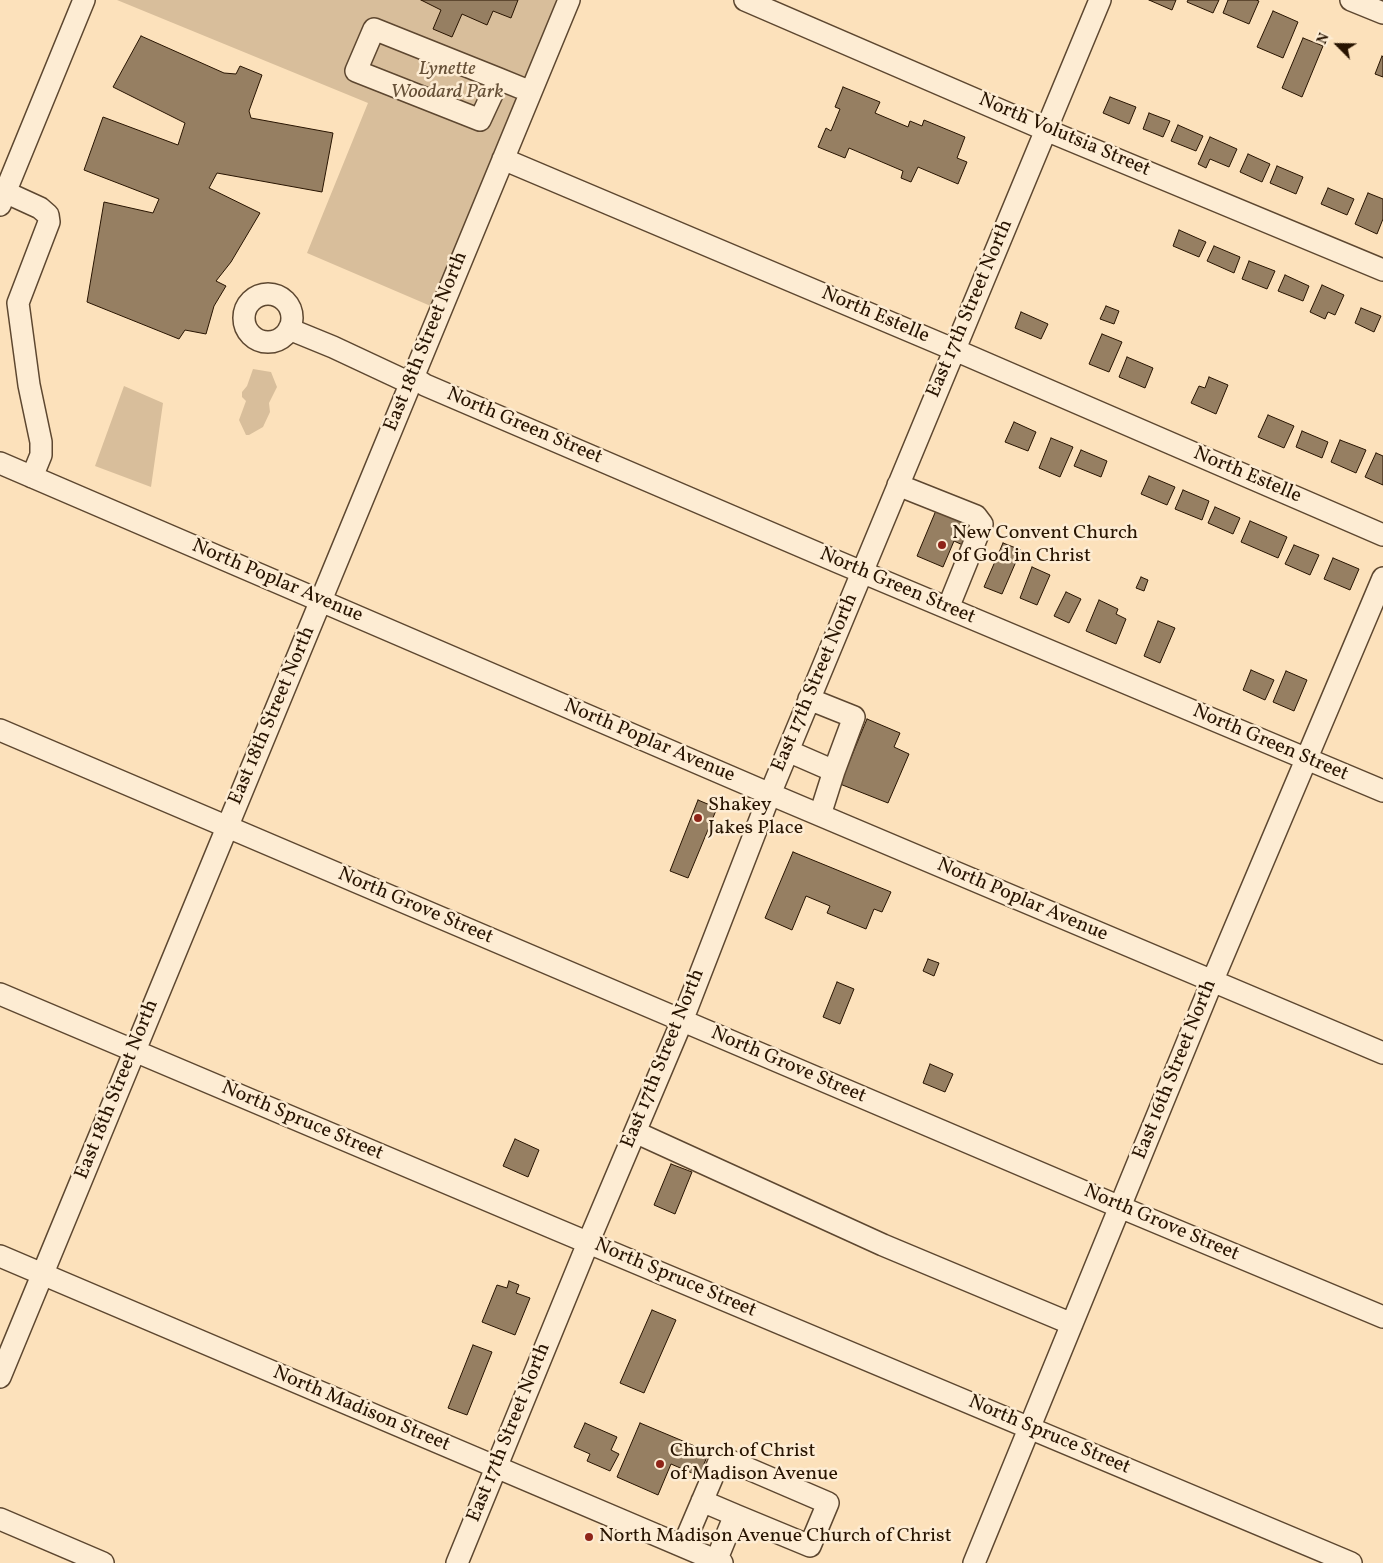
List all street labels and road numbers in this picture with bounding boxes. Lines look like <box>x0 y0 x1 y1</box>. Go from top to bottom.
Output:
street label: North Volutsia Street <box>974 89 1154 183</box>
street label: East 17th Street North <box>923 216 1019 402</box>
street label: East 18th Street North <box>380 249 474 435</box>
street label: North Estelle <box>817 282 933 350</box>
street label: North Green Street <box>442 383 606 471</box>
street label: North Estelle <box>1189 442 1305 510</box>
street label: North Poplar Avenue <box>188 535 366 629</box>
street label: North Green Street <box>815 543 979 631</box>
street label: East 17th Street North <box>768 590 864 776</box>
street label: East 18th Street North <box>225 623 321 809</box>
street label: North Poplar Avenue <box>560 695 738 789</box>
street label: North Green Street <box>1188 700 1352 788</box>
street label: North Poplar Avenue <box>933 854 1111 948</box>
street label: North Grove Street <box>334 863 496 951</box>
street label: East 17th Street North <box>617 966 711 1152</box>
street label: East 16th Street North <box>1129 977 1223 1163</box>
street label: East 18th Street North <box>71 997 165 1183</box>
street label: North Grove Street <box>707 1022 869 1110</box>
street label: North Spruce Street <box>217 1077 387 1167</box>
street label: North Grove Street <box>1080 1180 1242 1268</box>
street label: North Spruce Street <box>590 1234 760 1324</box>
street label: East 17th Street North <box>463 1340 557 1526</box>
street label: North Madison Street <box>269 1362 453 1458</box>
street label: North Spruce Street <box>964 1391 1134 1481</box>

